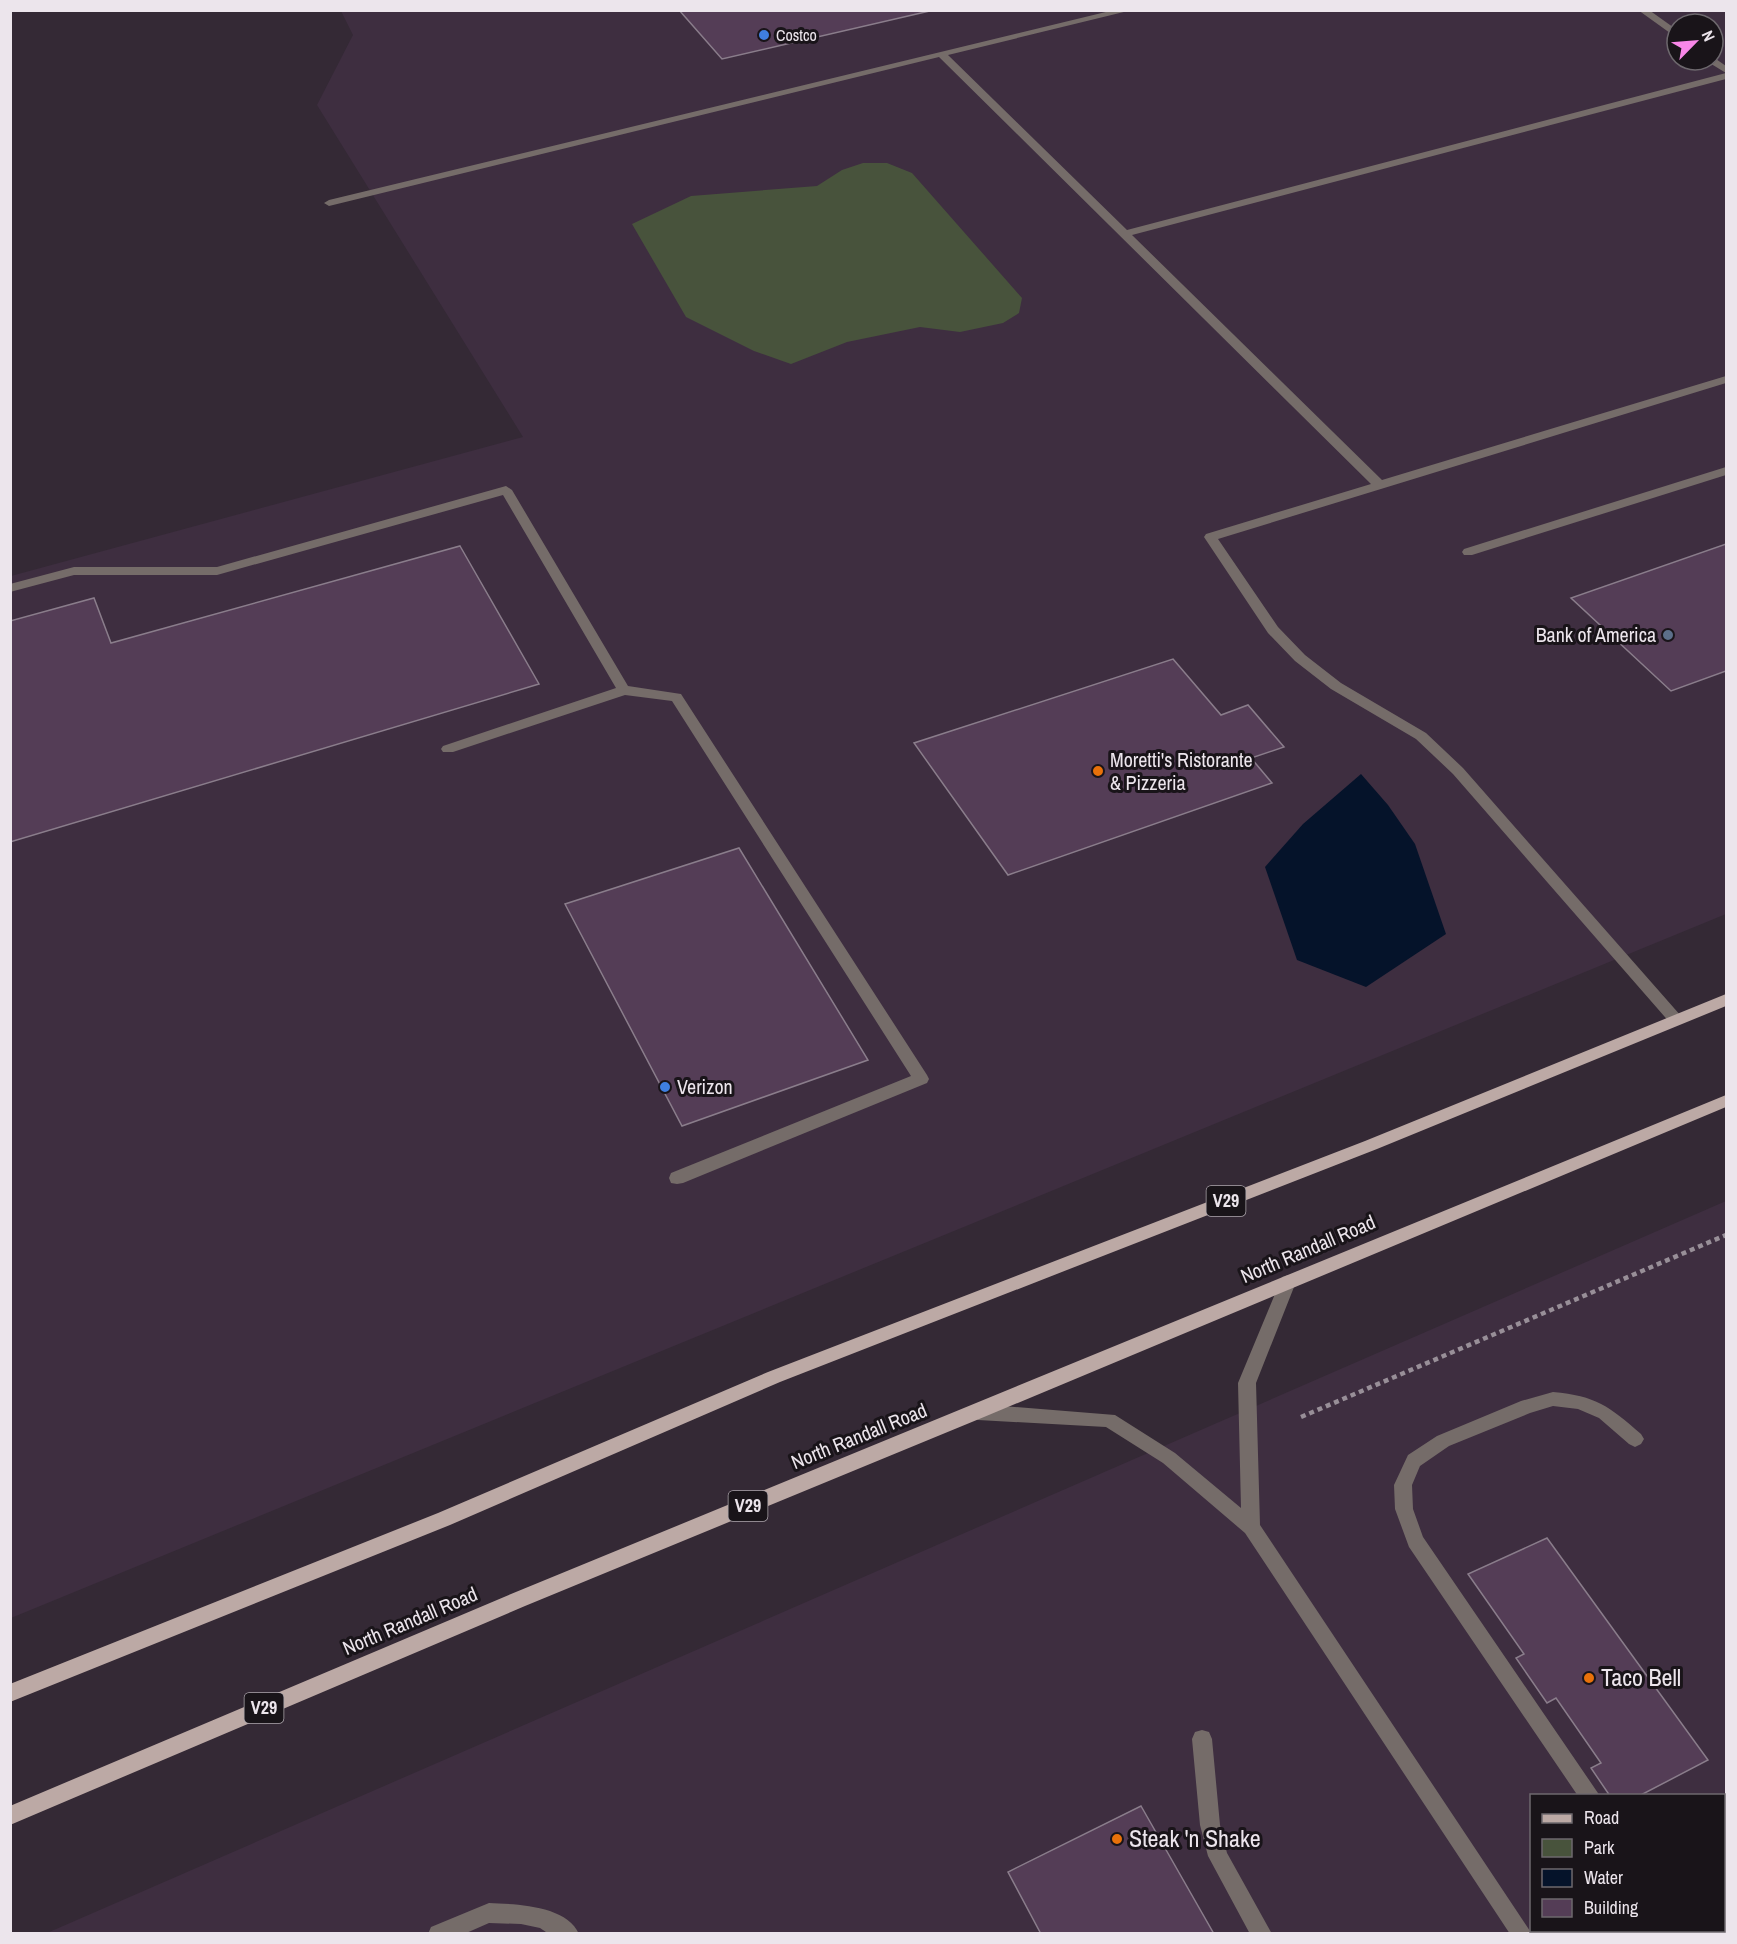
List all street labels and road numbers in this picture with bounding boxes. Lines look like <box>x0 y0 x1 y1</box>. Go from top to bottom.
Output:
road number: V29 <box>1206 1186 1246 1216</box>
street label: North Randall Road <box>1236 1208 1379 1289</box>
street label: North Randall Road <box>787 1396 931 1475</box>
road number: V29 <box>728 1491 768 1521</box>
street label: North Randall Road <box>338 1580 481 1661</box>
road number: V29 <box>244 1693 284 1723</box>

